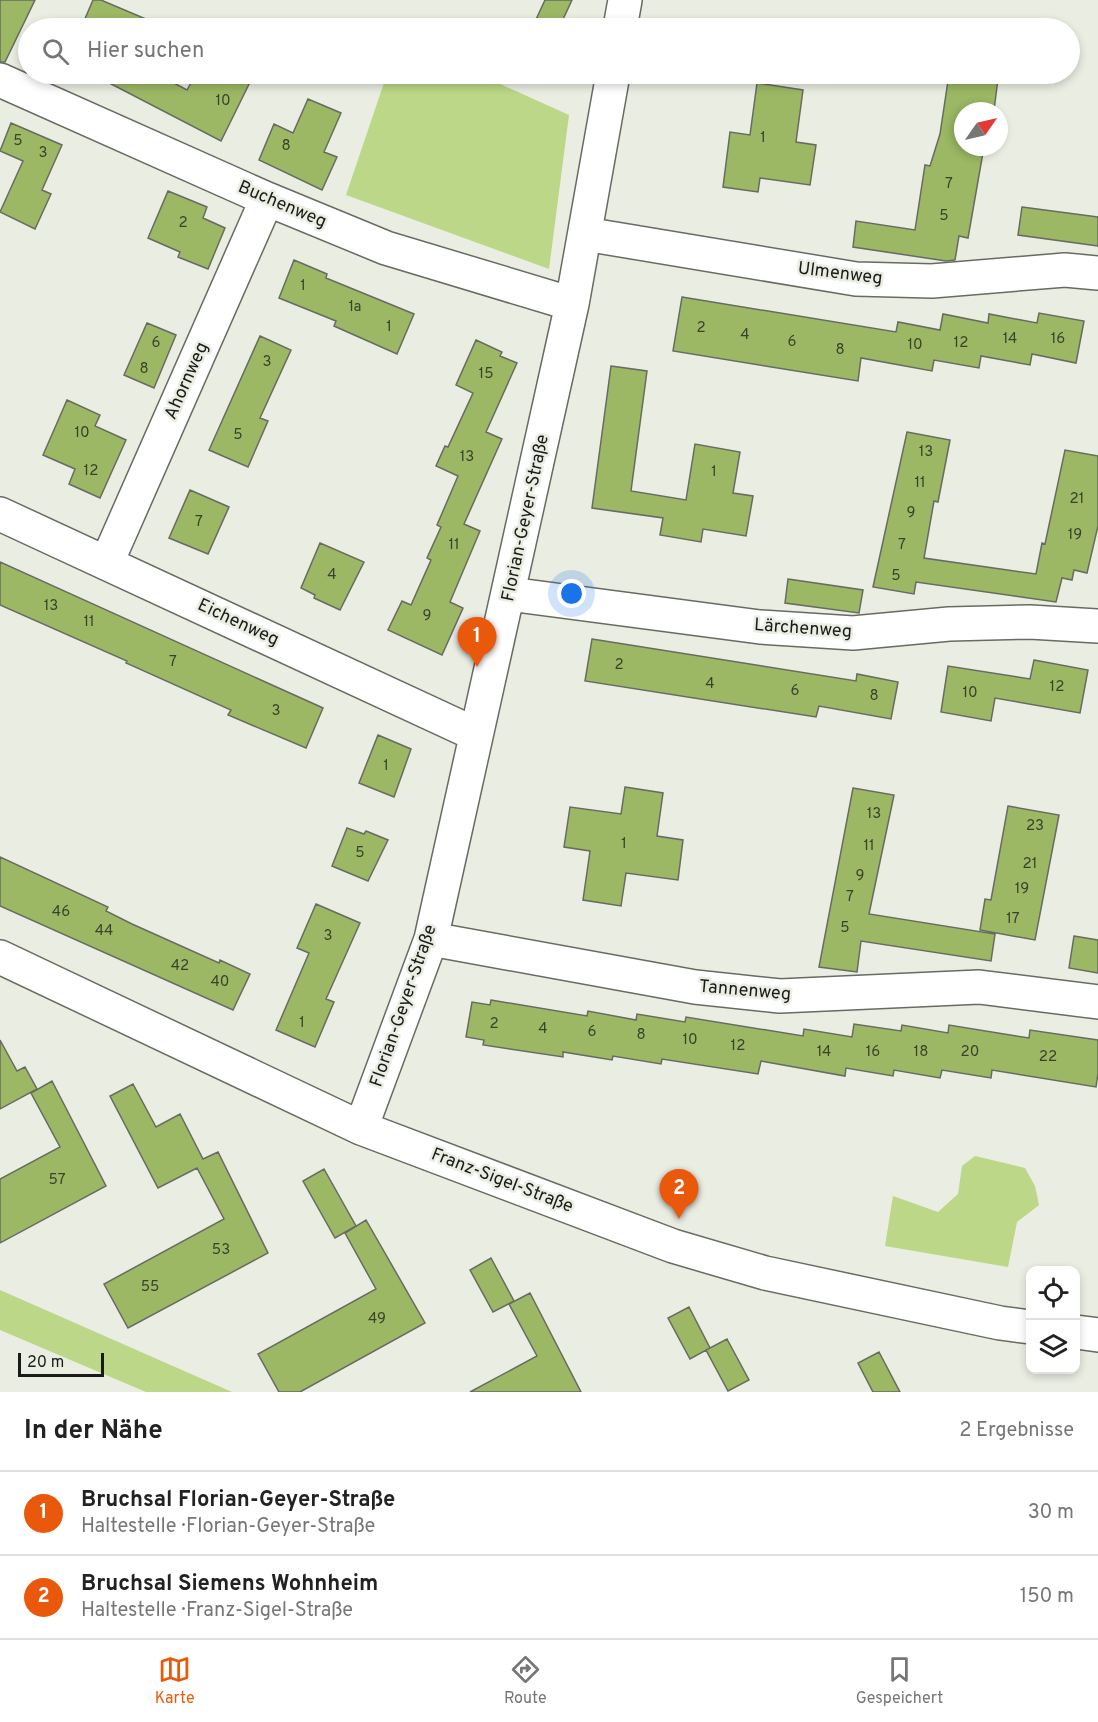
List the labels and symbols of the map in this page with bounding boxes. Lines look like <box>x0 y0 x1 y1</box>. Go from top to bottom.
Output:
house number: 10 <box>215 92 231 111</box>
north arrow <box>954 102 1008 156</box>
house number: 1 <box>760 129 766 148</box>
house number: 5 <box>13 132 23 151</box>
house number: 8 <box>281 137 291 156</box>
house number: 3 <box>38 144 48 163</box>
house number: 7 <box>945 175 953 194</box>
street label: Buchenweg <box>234 176 330 234</box>
house number: 5 <box>939 207 949 226</box>
house number: 2 <box>178 214 188 233</box>
street label: Ulmenweg <box>796 257 884 291</box>
house number: 1 <box>300 277 306 296</box>
house number: 1a <box>348 298 362 317</box>
house number: 1 <box>386 318 392 337</box>
house number: 2 <box>696 319 706 338</box>
house number: 4 <box>740 326 750 345</box>
house number: 14 <box>1003 330 1017 349</box>
house number: 16 <box>1051 330 1065 349</box>
house number: 6 <box>788 333 797 352</box>
house number: 6 <box>152 334 161 353</box>
house number: 12 <box>954 334 968 353</box>
house number: 10 <box>907 336 923 355</box>
street label: Ahornweg <box>160 339 214 423</box>
house number: 8 <box>835 341 845 360</box>
house number: 3 <box>262 353 272 372</box>
house number: 8 <box>139 360 149 379</box>
house number: 15 <box>479 365 493 384</box>
house number: 10 <box>74 424 90 443</box>
house number: 5 <box>233 426 243 445</box>
street label: Florian-Geyer-Straße <box>497 432 555 604</box>
house number: 13 <box>919 443 933 462</box>
house number: 13 <box>460 448 474 467</box>
house number: 12 <box>84 462 98 481</box>
house number: 1 <box>711 463 717 482</box>
house number: 11 <box>914 474 926 493</box>
house number: 21 <box>1070 490 1084 509</box>
house number: 9 <box>907 504 915 523</box>
house number: 7 <box>195 513 203 532</box>
house number: 19 <box>1068 526 1082 545</box>
house number: 11 <box>448 536 460 555</box>
house number: 7 <box>898 536 906 555</box>
house number: 4 <box>327 566 337 585</box>
house number: 5 <box>891 567 901 586</box>
your location <box>557 579 586 608</box>
street label: Eichenweg <box>194 594 282 652</box>
house number: 13 <box>44 597 58 616</box>
house number: 9 <box>423 607 431 626</box>
house number: 11 <box>83 613 95 632</box>
street label: Lärchenweg <box>753 614 853 644</box>
pin: 1 <box>458 618 496 667</box>
house number: 7 <box>169 653 177 672</box>
house number: 2 <box>614 656 624 675</box>
house number: 4 <box>705 675 715 694</box>
house number: 12 <box>1050 678 1064 697</box>
house number: 6 <box>791 682 800 701</box>
house number: 10 <box>962 684 978 703</box>
house number: 8 <box>869 687 879 706</box>
house number: 3 <box>271 702 281 721</box>
house number: 1 <box>383 757 389 776</box>
house number: 13 <box>867 805 881 824</box>
house number: 23 <box>1026 817 1044 836</box>
house number: 1 <box>621 835 627 854</box>
house number: 11 <box>863 837 875 856</box>
house number: 5 <box>355 844 365 863</box>
house number: 21 <box>1023 855 1037 874</box>
house number: 9 <box>856 867 864 886</box>
house number: 19 <box>1015 880 1029 899</box>
house number: 7 <box>846 888 854 907</box>
house number: 46 <box>52 903 70 922</box>
house number: 17 <box>1006 910 1020 929</box>
house number: 5 <box>840 919 850 938</box>
house number: 44 <box>95 922 113 941</box>
street label: Florian-Geyer-Straße <box>365 922 443 1090</box>
house number: 3 <box>323 927 333 946</box>
house number: 42 <box>171 957 189 976</box>
house number: 40 <box>211 973 229 992</box>
street label: Tannenweg <box>698 976 792 1006</box>
house number: 1 <box>299 1014 305 1033</box>
house number: 2 <box>489 1015 499 1034</box>
house number: 4 <box>538 1020 548 1039</box>
house number: 6 <box>588 1023 597 1042</box>
house number: 8 <box>636 1026 646 1045</box>
house number: 10 <box>682 1031 698 1050</box>
house number: 12 <box>731 1037 745 1056</box>
house number: 14 <box>817 1043 831 1062</box>
house number: 16 <box>866 1043 880 1062</box>
house number: 18 <box>914 1043 928 1062</box>
house number: 20 <box>961 1043 979 1062</box>
house number: 22 <box>1039 1048 1057 1067</box>
street label: Franz-Sigel-Straße <box>428 1143 576 1219</box>
pin: 2 <box>660 1170 698 1219</box>
house number: 57 <box>49 1171 66 1190</box>
house number: 53 <box>212 1241 230 1260</box>
house number: 55 <box>141 1278 159 1297</box>
house number: 49 <box>368 1310 386 1329</box>
scale bar <box>18 1350 104 1378</box>

